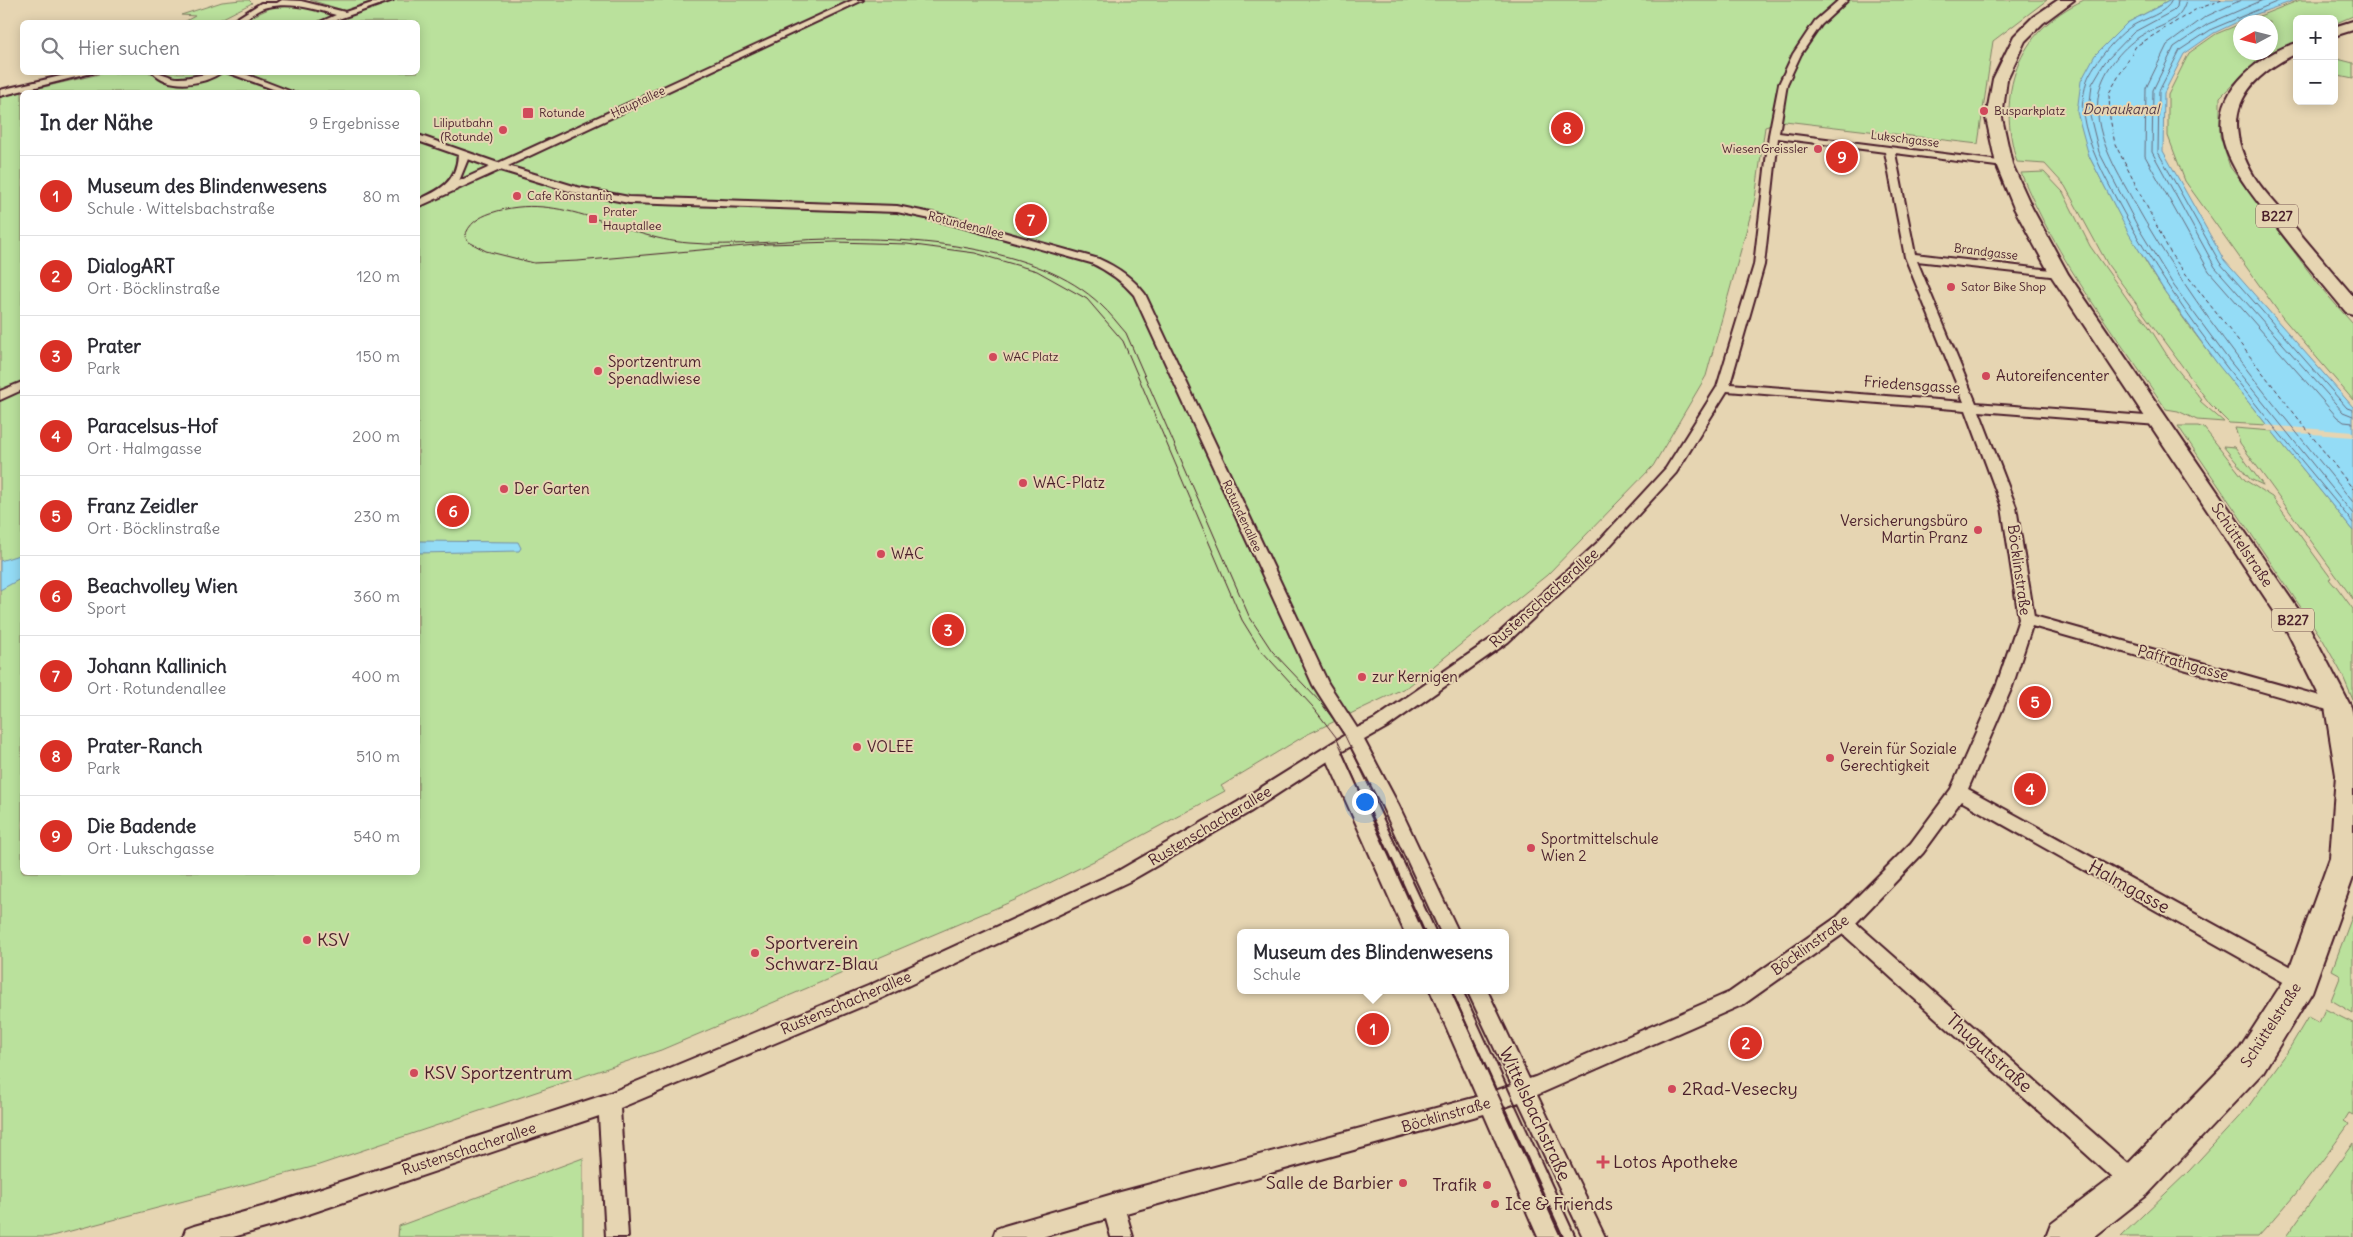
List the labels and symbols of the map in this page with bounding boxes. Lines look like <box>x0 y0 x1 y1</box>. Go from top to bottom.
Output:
north arrow <box>2233 15 2278 60</box>
street label: Hauptallee <box>608 82 667 121</box>
water label: Donaukanal <box>2083 100 2161 118</box>
place label: Busparkplatz <box>1994 103 2065 118</box>
place label: Rotunde <box>539 105 585 120</box>
marker: Busparkplatz <box>1978 105 1990 117</box>
marker: Rotunde <box>521 106 535 120</box>
pin: 8 <box>1551 109 1583 147</box>
place label: Liliputbahn (Rotunde) <box>433 115 493 144</box>
marker: Liliputbahn (Rotunde) <box>497 124 509 136</box>
street label: Lukschgasse <box>1870 127 1940 150</box>
pin: 9 <box>1826 138 1858 176</box>
place label: WiesenGreissler <box>1722 141 1808 156</box>
marker: WiesenGreissler <box>1812 143 1824 155</box>
place label: Cafe Konstantin <box>527 188 613 203</box>
marker: Cafe Konstantin <box>511 190 523 202</box>
pin: 7 <box>1015 201 1047 239</box>
place label: Prater Hauptallee <box>603 204 661 233</box>
road number: B227 <box>2256 205 2298 228</box>
street label: Rotundenallee <box>927 208 1006 241</box>
marker: Prater Hauptallee <box>587 213 599 225</box>
street label: Brandgasse <box>1953 240 2019 263</box>
place label: Sator Bike Shop <box>1961 279 2046 294</box>
marker: Sator Bike Shop <box>1945 281 1957 293</box>
place label: WAC Platz <box>1003 349 1059 364</box>
marker: WAC Platz <box>987 351 999 363</box>
place label: Sportzentrum Spenadlwiese <box>608 352 701 388</box>
marker: Sportzentrum Spenadlwiese <box>592 365 604 377</box>
place label: Autoreifencenter <box>1996 366 2109 385</box>
marker: Autoreifencenter <box>1980 370 1992 382</box>
street label: Friedensgasse <box>1863 372 1961 397</box>
place label: WAC-Platz <box>1033 473 1105 492</box>
marker: WAC-Platz <box>1017 477 1029 489</box>
street label: Rotundenallee <box>1219 477 1266 554</box>
place label: Der Garten <box>514 479 590 498</box>
marker: Der Garten <box>498 483 510 495</box>
pin: 6 <box>437 492 469 530</box>
street label: Schüttelstraße <box>2207 499 2278 590</box>
place label: Versicherungsbüro Martin Pranz <box>1840 511 1968 547</box>
street label: Böcklinstraße <box>2004 523 2035 617</box>
marker: Versicherungsbüro Martin Pranz <box>1972 524 1984 536</box>
place label: WAC <box>891 544 924 563</box>
street label: Rustenschacherallee <box>1485 544 1602 652</box>
marker: WAC <box>875 548 887 560</box>
road number: B227 <box>2272 608 2314 632</box>
pin: 3 <box>932 611 964 649</box>
street label: Paffrathgasse <box>2135 640 2231 685</box>
place label: zur Kernigen <box>1372 667 1458 686</box>
marker: zur Kernigen <box>1356 671 1368 683</box>
pin: 5 <box>2019 683 2051 721</box>
place label: VOLEE <box>867 737 914 756</box>
place label: Verein für Soziale Gerechtigkeit <box>1840 739 1957 775</box>
marker: VOLEE <box>851 741 863 753</box>
marker: Verein für Soziale Gerechtigkeit <box>1824 752 1836 764</box>
pin: 4 <box>2014 770 2046 808</box>
street label: Rustenschacherallee <box>1145 781 1275 870</box>
your location <box>1352 789 1378 815</box>
place label: Sportmittelschule Wien 2 <box>1541 829 1659 865</box>
marker: Sportmittelschule Wien 2 <box>1525 842 1537 854</box>
street label: Halmgasse <box>2085 855 2174 918</box>
street label: Böcklinstraße <box>1767 910 1852 979</box>
place label: KSV <box>317 928 349 951</box>
place label: Sportverein Schwarz-Blau <box>765 931 878 975</box>
marker: KSV <box>301 934 313 946</box>
marker: Sportverein Schwarz-Blau <box>749 947 761 959</box>
street label: Rustenschacherallee <box>778 966 914 1039</box>
street label: Schüttelstraße <box>2236 979 2305 1071</box>
street label: Thugutstraße <box>1942 1008 2037 1097</box>
pin: 1 <box>1357 1010 1389 1048</box>
pin: 2 <box>1730 1024 1762 1062</box>
street label: Wittelsbachstraße <box>1494 1043 1577 1184</box>
place label: KSV Sportzentrum <box>424 1061 573 1084</box>
marker: KSV Sportzentrum <box>408 1067 420 1079</box>
place label: 2Rad-Vesecky <box>1682 1077 1798 1100</box>
marker: 2Rad-Vesecky <box>1666 1083 1678 1095</box>
street label: Böcklinstraße <box>1399 1093 1493 1136</box>
street label: Rustenschacherallee <box>399 1118 538 1179</box>
place label: Lotos Apotheke <box>1613 1150 1738 1173</box>
marker: Lotos Apotheke <box>1597 1156 1609 1168</box>
place label: Salle de Barbier <box>1266 1171 1394 1194</box>
place label: Trafik <box>1432 1173 1477 1196</box>
marker: Salle de Barbier <box>1397 1177 1409 1189</box>
marker: Trafik <box>1481 1179 1493 1191</box>
place label: Ice & Friends <box>1505 1192 1613 1215</box>
marker: Ice & Friends <box>1489 1198 1501 1210</box>

